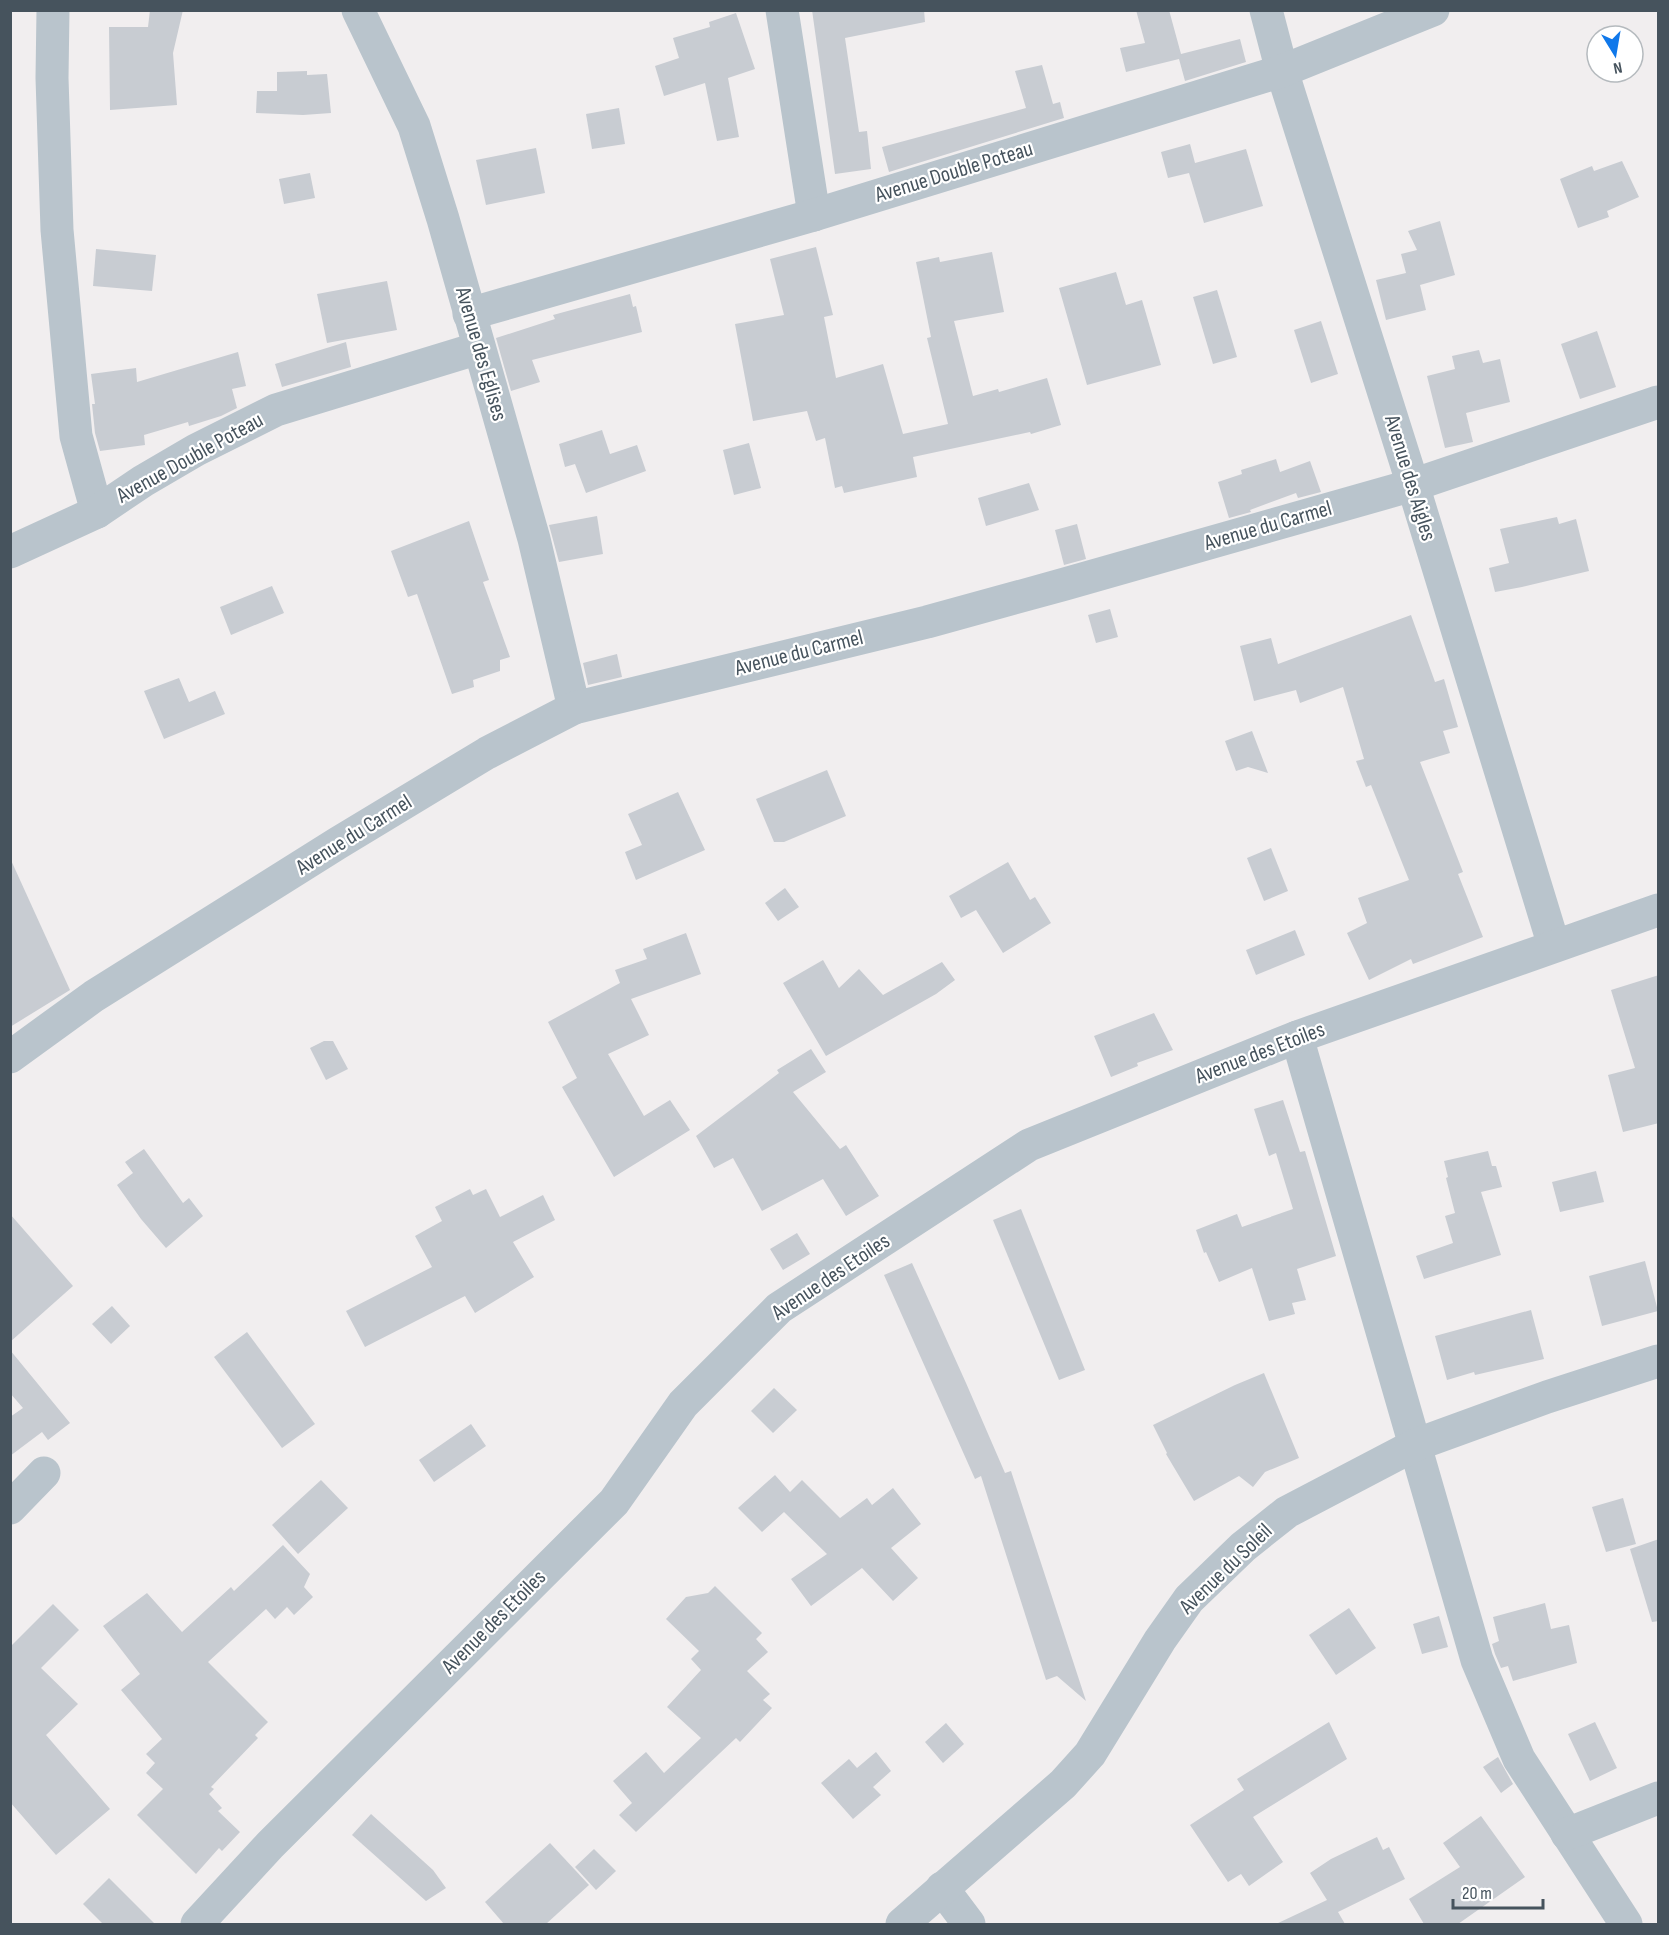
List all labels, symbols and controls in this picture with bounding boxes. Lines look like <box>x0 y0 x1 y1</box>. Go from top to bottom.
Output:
north arrow <box>1585 24 1645 84</box>
text: N <box>1612 57 1624 77</box>
street label: Avenue Double Poteau <box>871 135 1036 209</box>
street label: Avenue des Eglises <box>449 283 513 424</box>
street label: Avenue Double Poteau <box>111 407 268 510</box>
street label: Avenue des Aigles <box>1378 411 1442 544</box>
street label: Avenue du Carmel <box>1200 495 1335 557</box>
street label: Avenue du Carmel <box>731 624 866 682</box>
street label: Avenue du Carmel <box>290 789 417 882</box>
street label: Avenue des Etoiles <box>1191 1016 1329 1090</box>
street label: Avenue des Etoiles <box>766 1228 895 1327</box>
street label: Avenue du Soleil <box>1173 1518 1278 1621</box>
street label: Avenue des Etoiles <box>436 1564 552 1680</box>
scale bar <box>1453 1872 1543 1910</box>
text: 20 m <box>1462 1883 1492 1904</box>

